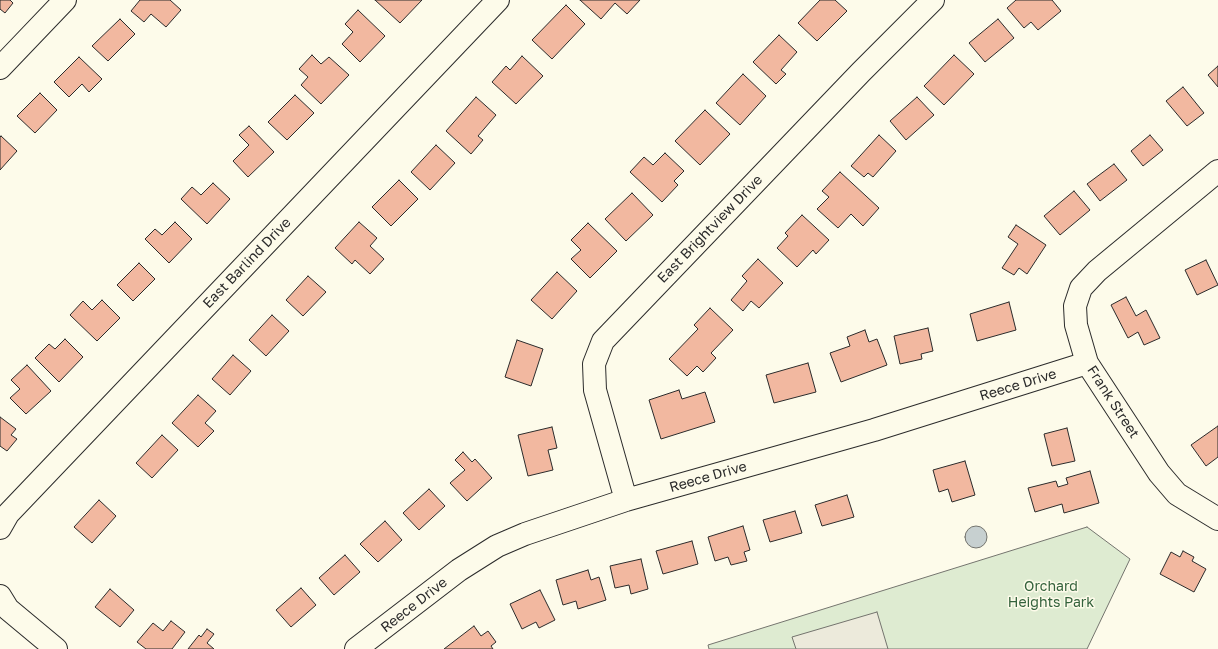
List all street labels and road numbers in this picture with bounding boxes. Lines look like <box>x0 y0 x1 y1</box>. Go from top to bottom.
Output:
street label: East Brightview Drive <box>654 172 766 286</box>
street label: East Barlind Drive <box>200 214 294 312</box>
street label: Frank Street <box>1083 363 1143 441</box>
street label: Reece Drive <box>978 365 1058 405</box>
street label: Reece Drive <box>667 458 749 496</box>
street label: Reece Drive <box>377 574 451 636</box>

